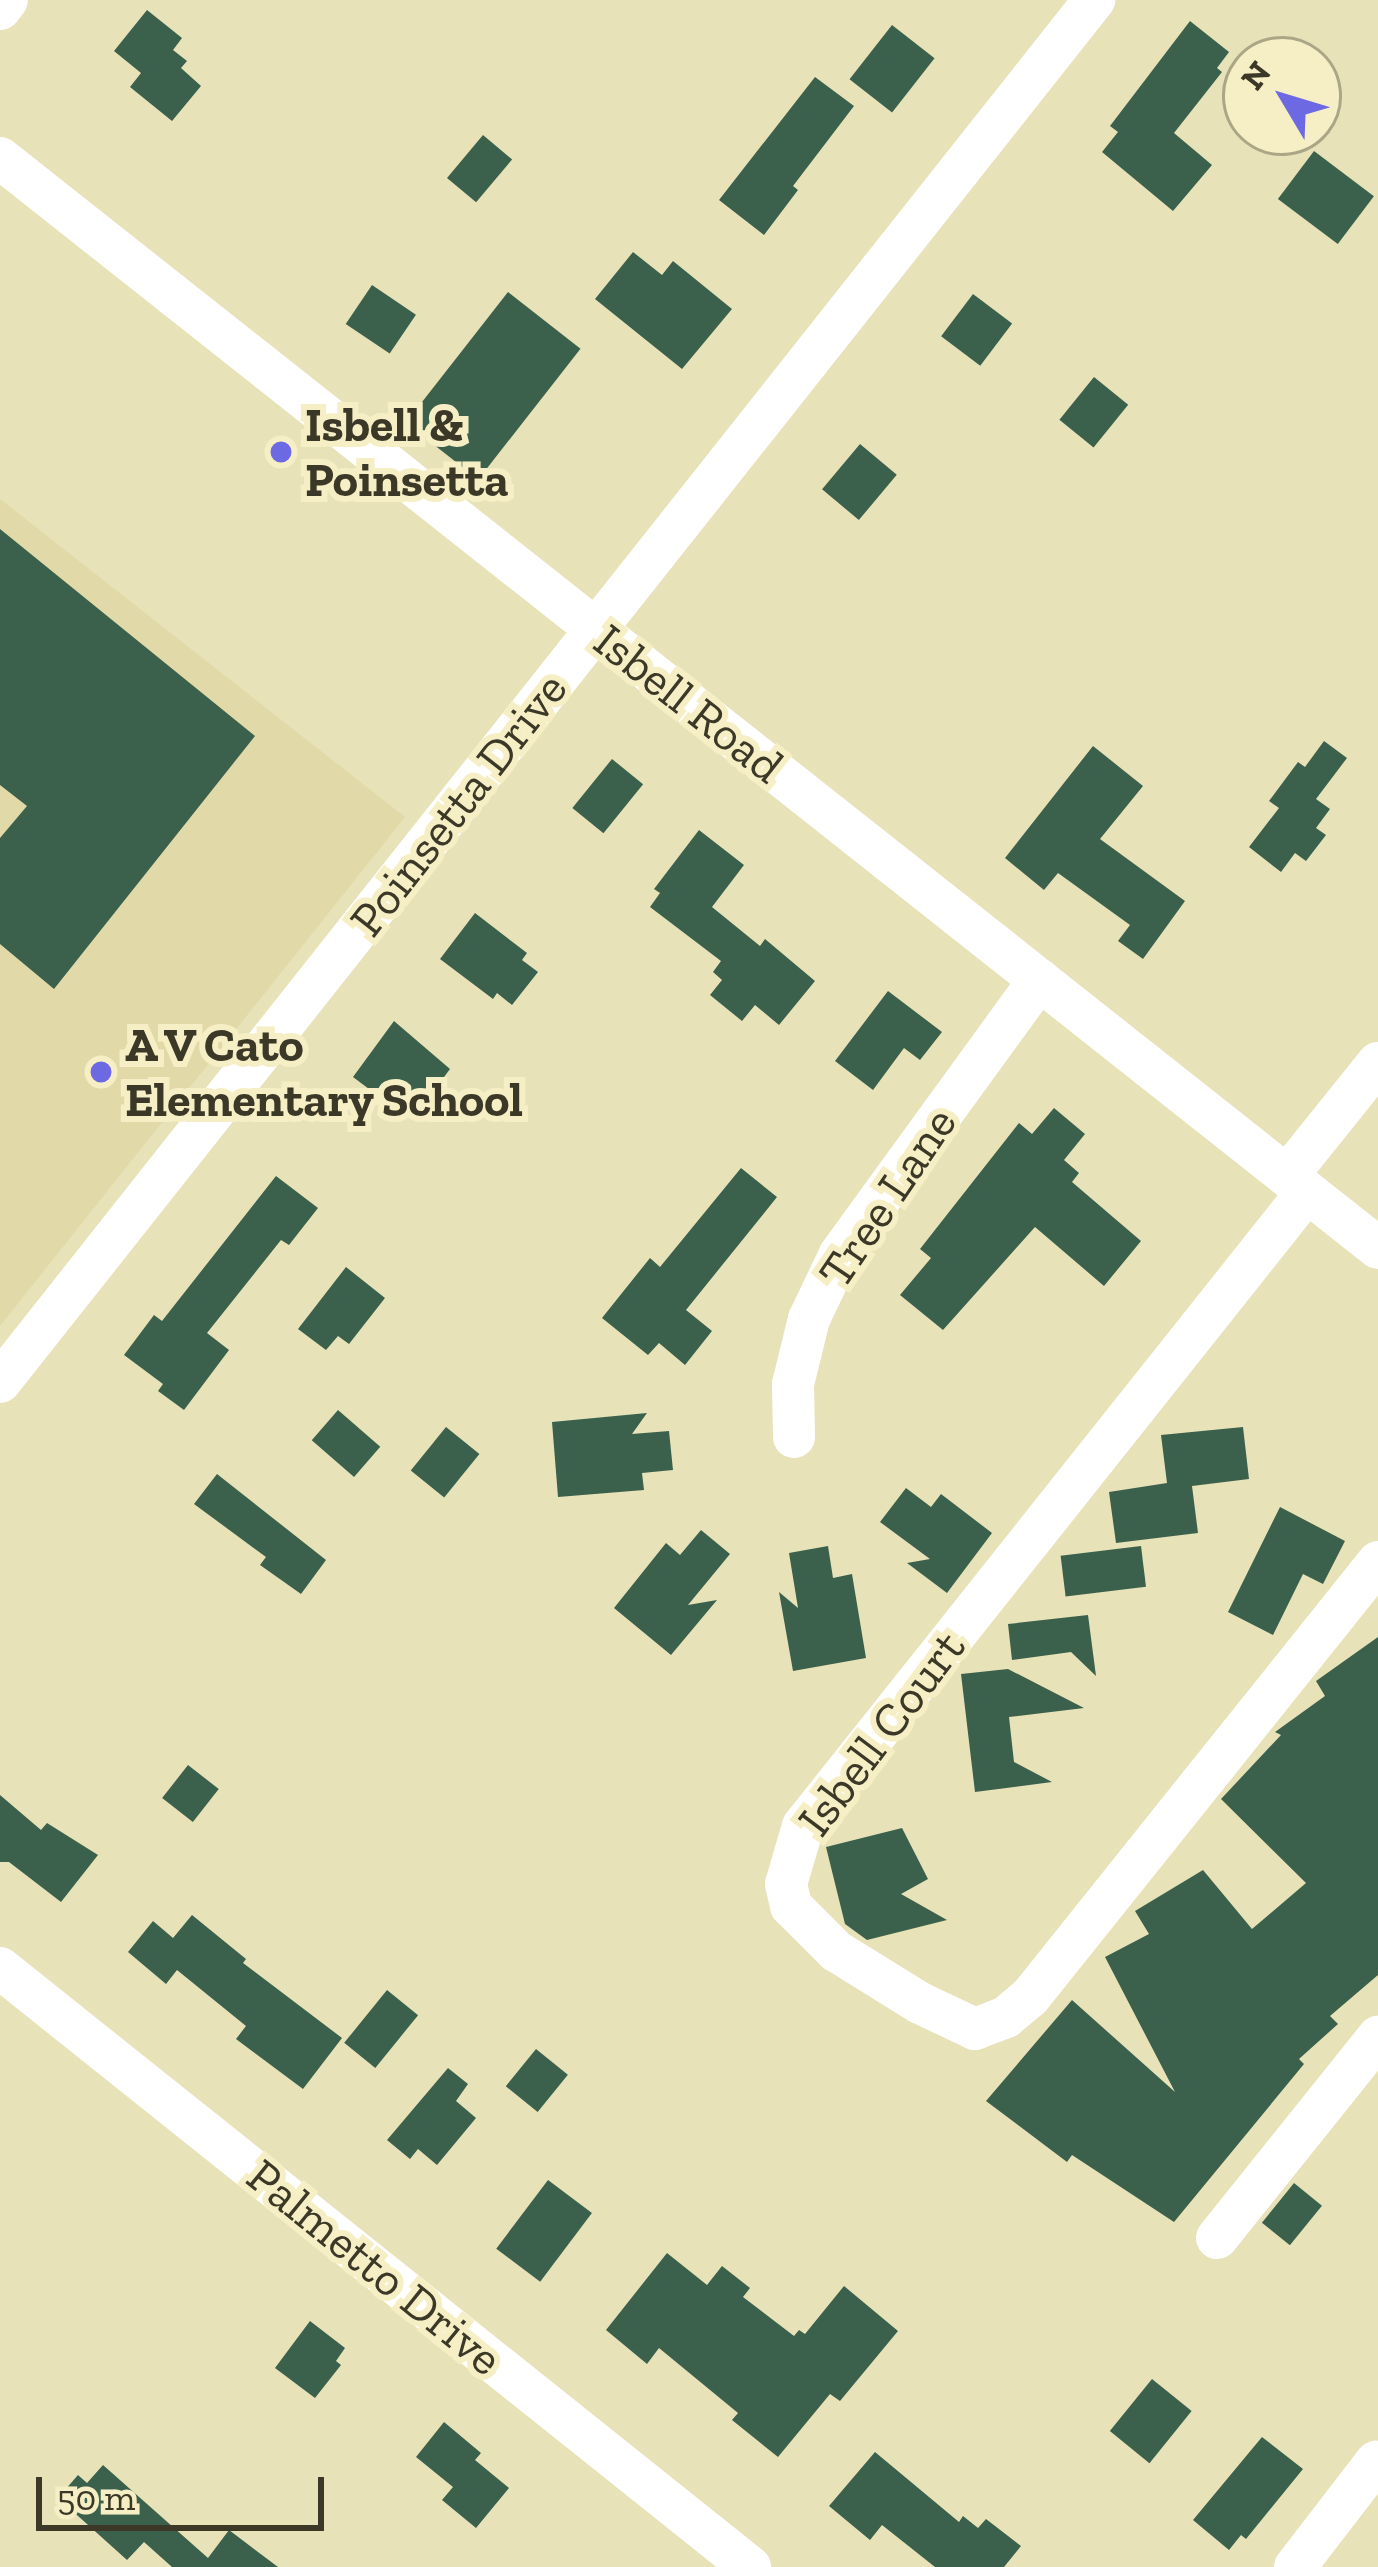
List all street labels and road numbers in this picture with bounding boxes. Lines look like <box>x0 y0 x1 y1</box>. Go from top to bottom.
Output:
street label: Isbell Road <box>583 611 795 795</box>
street label: Poinsetta Drive <box>337 661 579 947</box>
street label: Tree Lane <box>806 1096 968 1298</box>
street label: Isbell Court <box>785 1619 977 1847</box>
street label: Palmetto Drive <box>236 2147 514 2387</box>

